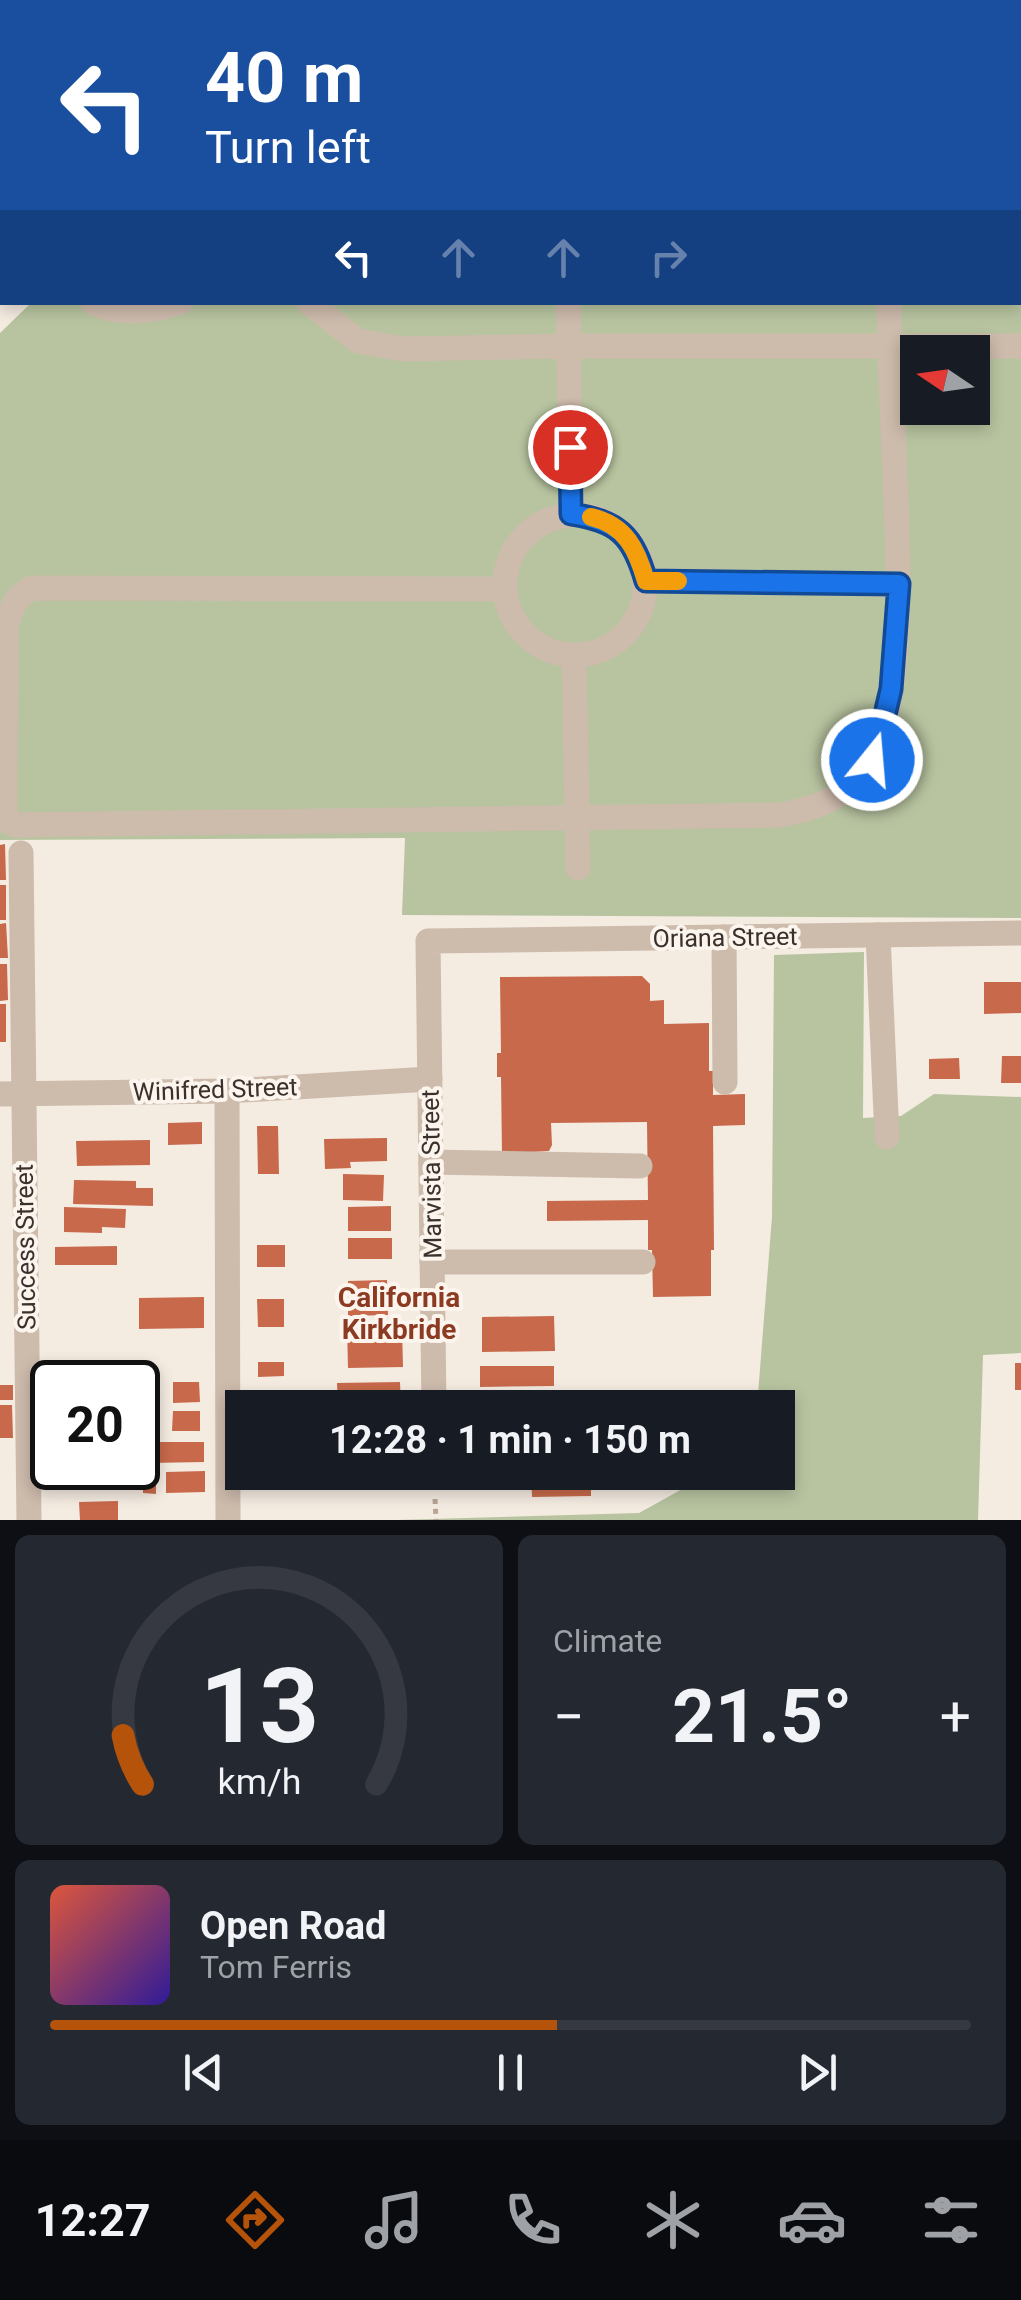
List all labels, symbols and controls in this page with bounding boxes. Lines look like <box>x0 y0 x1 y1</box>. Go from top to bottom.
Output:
text: 40 m <box>205 37 363 119</box>
icon: left <box>40 40 170 170</box>
text: Turn left <box>205 121 371 174</box>
icon: left <box>326 230 381 285</box>
icon: ahead <box>431 230 486 285</box>
icon: ahead <box>536 230 591 285</box>
icon: right <box>641 230 696 285</box>
north arrow <box>900 335 990 425</box>
map controls <box>900 335 990 425</box>
pin <box>528 405 613 490</box>
icon: arrive <box>543 420 598 475</box>
position arrow <box>820 708 924 812</box>
street label: Oriana Street <box>652 922 798 953</box>
street label: Winifred Street <box>132 1072 298 1107</box>
street label: Marvista Street <box>416 1089 447 1259</box>
street label: Success Street <box>10 1164 41 1330</box>
district label: California Kirkbride <box>338 1281 460 1346</box>
speed limit sign: 20 <box>30 1360 160 1490</box>
text: 12:28 · 1 min · 150 m <box>329 1418 691 1462</box>
text: Climate <box>553 1622 662 1660</box>
text: 13 <box>199 1646 319 1767</box>
text: 21.5° <box>672 1672 852 1760</box>
text: − <box>553 1685 584 1749</box>
text: + <box>940 1685 971 1749</box>
text: km/h <box>217 1761 301 1803</box>
text: Open Road <box>200 1904 386 1948</box>
text: Tom Ferris <box>200 1948 352 1986</box>
icon: previous <box>176 2045 231 2100</box>
icon: pause <box>483 2045 538 2100</box>
icon: next <box>790 2045 845 2100</box>
icon: directions <box>220 2185 290 2255</box>
icon: music <box>359 2185 429 2255</box>
icon: phone <box>498 2185 568 2255</box>
icon: climate <box>638 2185 708 2255</box>
icon: car <box>777 2185 847 2255</box>
icon: filters <box>916 2185 986 2255</box>
text: 12:27 <box>35 2194 151 2247</box>

